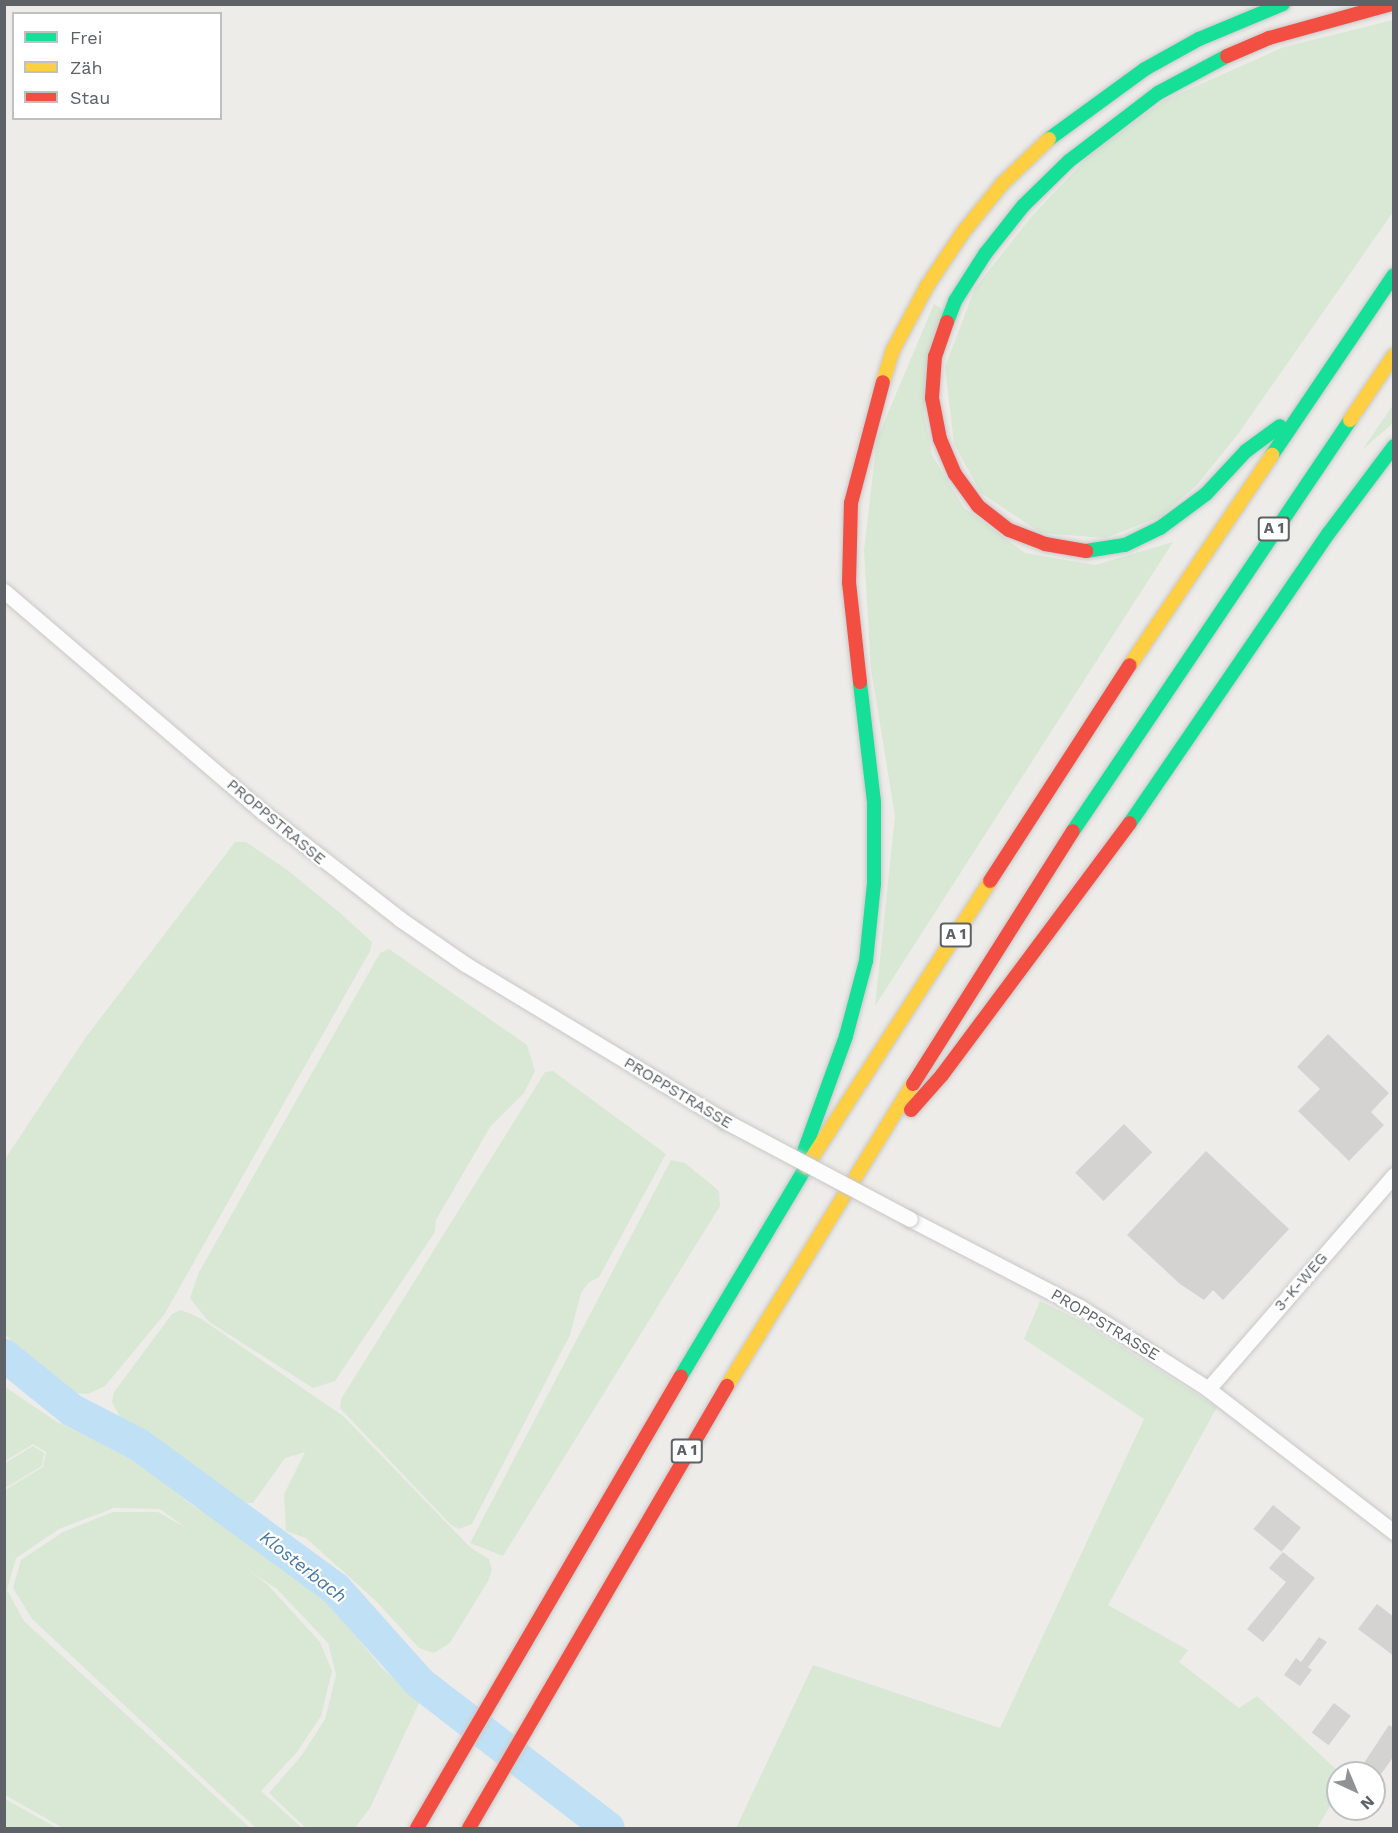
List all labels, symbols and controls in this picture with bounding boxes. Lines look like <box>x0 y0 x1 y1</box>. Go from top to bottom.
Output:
legend <box>12 12 222 120</box>
text: Frei <box>70 27 102 48</box>
text: Zäh <box>70 57 103 78</box>
text: Stau <box>70 87 110 108</box>
road number: A 1 <box>1258 517 1290 541</box>
street label: PROPPSTRASSE <box>223 775 329 869</box>
road number: A 1 <box>940 923 972 947</box>
street label: PROPPSTRASSE <box>620 1053 736 1133</box>
street label: 3-K-WEG <box>1270 1249 1332 1315</box>
street label: PROPPSTRASSE <box>1047 1285 1163 1365</box>
road number: A 1 <box>670 1439 704 1463</box>
water label: Klosterbach <box>255 1527 351 1607</box>
north arrow <box>1326 1761 1386 1821</box>
text: N <box>1357 1792 1378 1814</box>

